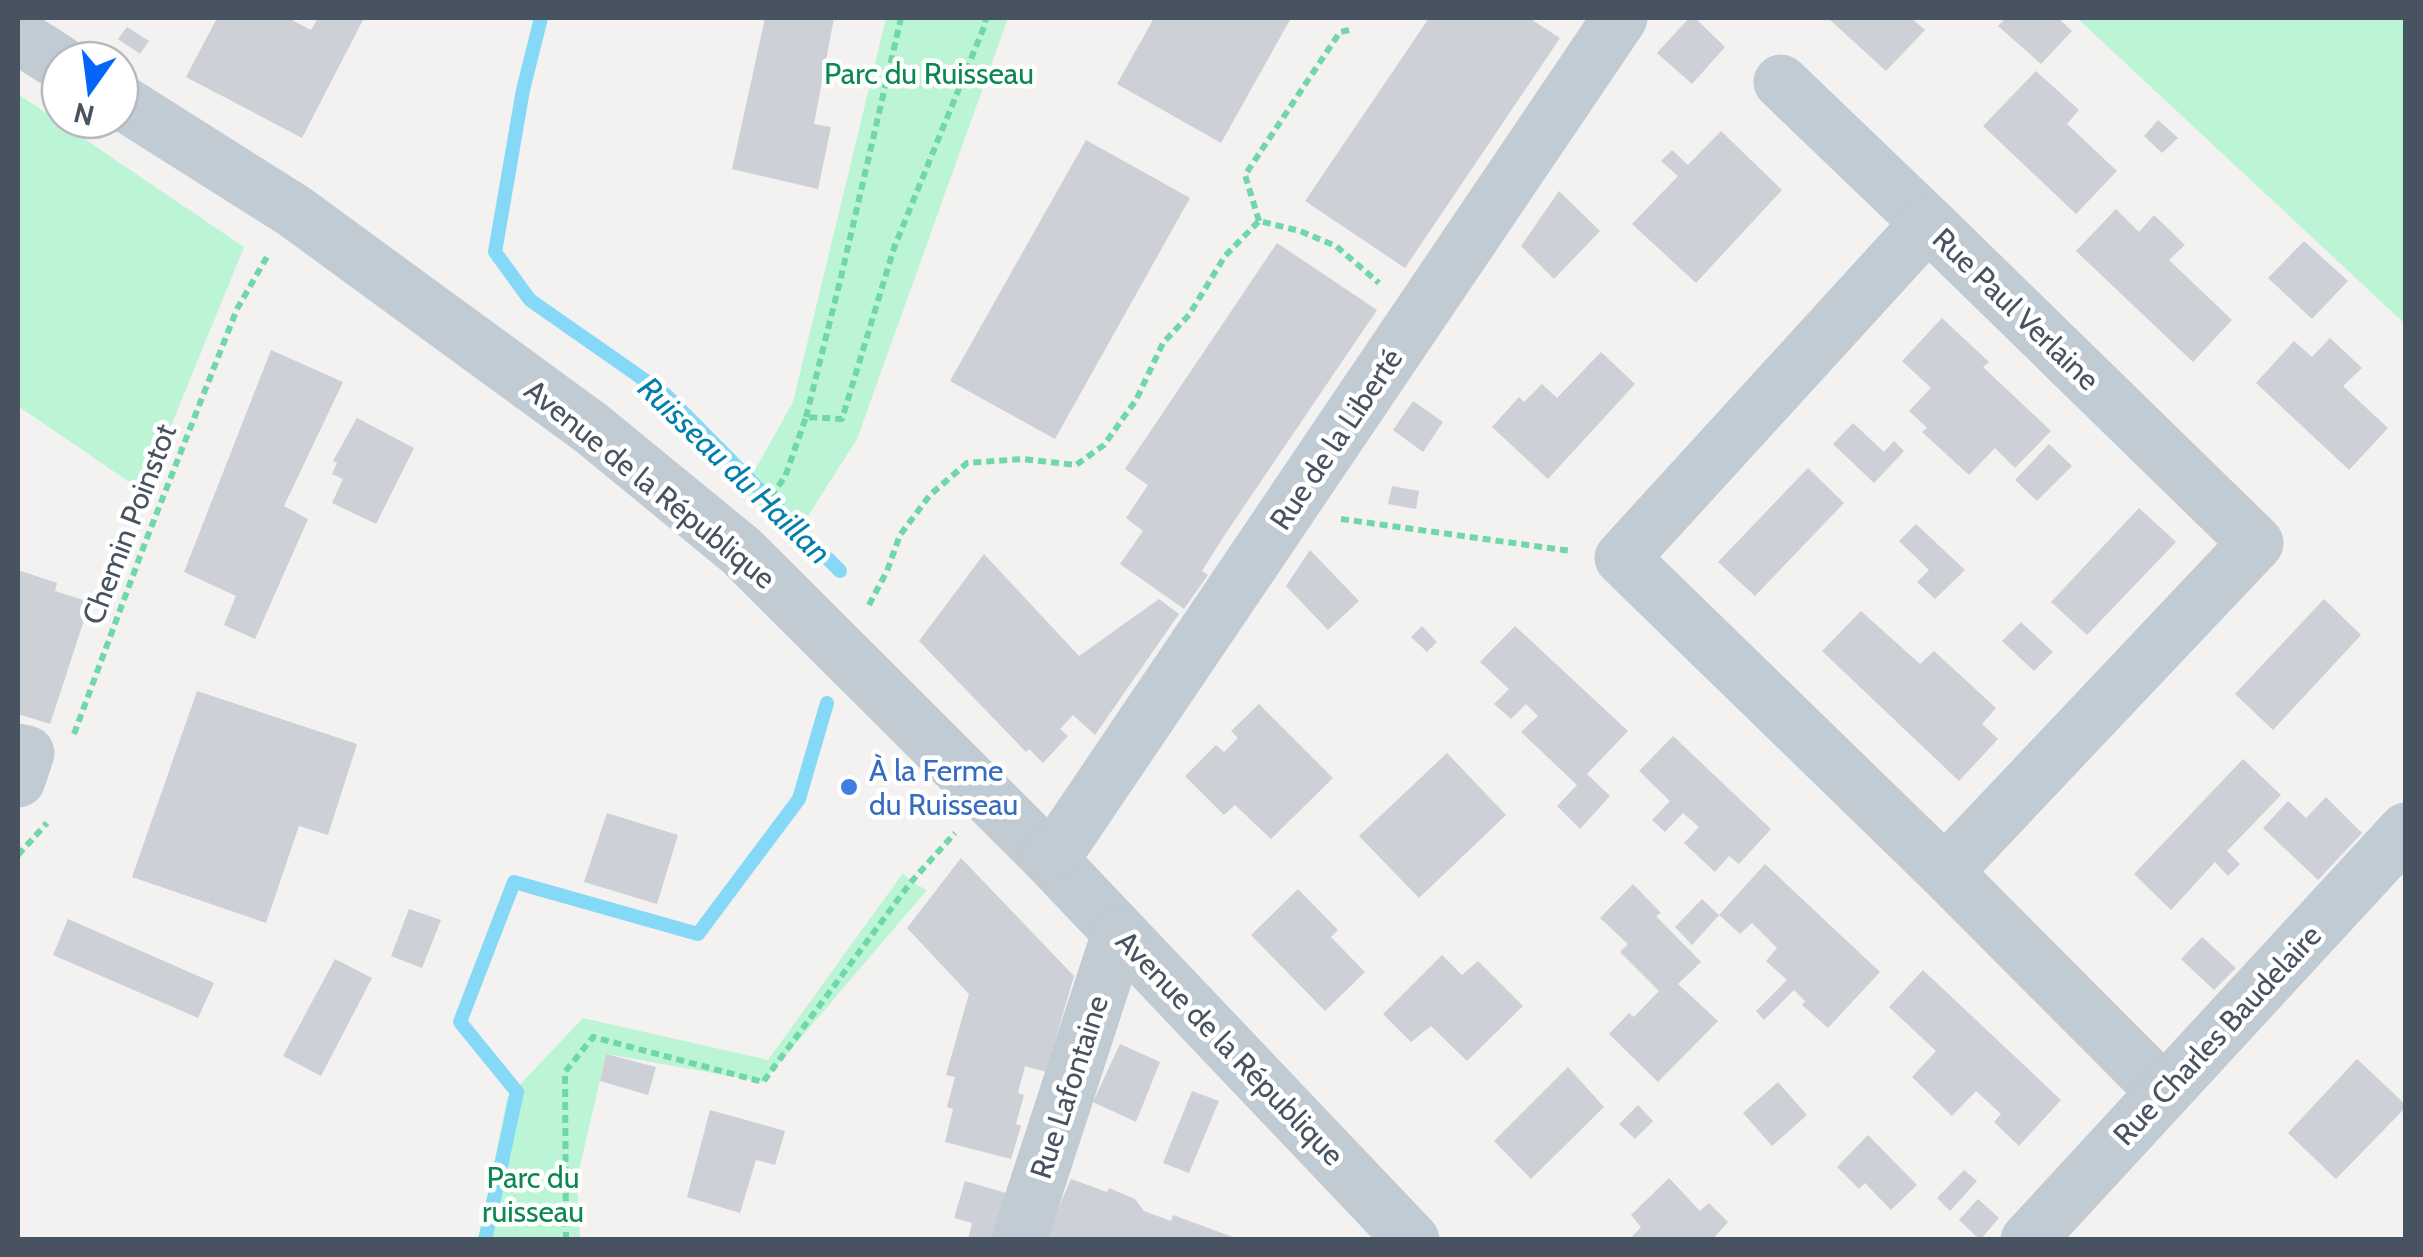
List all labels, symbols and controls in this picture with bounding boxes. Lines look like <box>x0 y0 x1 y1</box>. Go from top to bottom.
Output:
north arrow <box>40 40 140 140</box>
park label: Parc du Ruisseau <box>824 55 1034 92</box>
text: N <box>70 95 98 133</box>
street label: Rue Paul Verlaine <box>1925 220 2107 398</box>
street label: Rue de la Liberté <box>1262 341 1410 537</box>
water label: Ruisseau du Haillan <box>631 368 839 572</box>
street label: Avenue de la République <box>517 371 783 597</box>
street label: Chemin Poinstot <box>74 419 184 629</box>
place label: À la Ferme du Ruisseau <box>869 752 1018 823</box>
marker: À la Ferme du Ruisseau <box>838 776 860 798</box>
street label: Rue Charles Baudelaire <box>2105 917 2329 1153</box>
street label: Avenue de la République <box>1108 923 1352 1173</box>
street label: Rue Lafontaine <box>1022 991 1116 1183</box>
park label: Parc du ruisseau <box>482 1159 584 1230</box>

